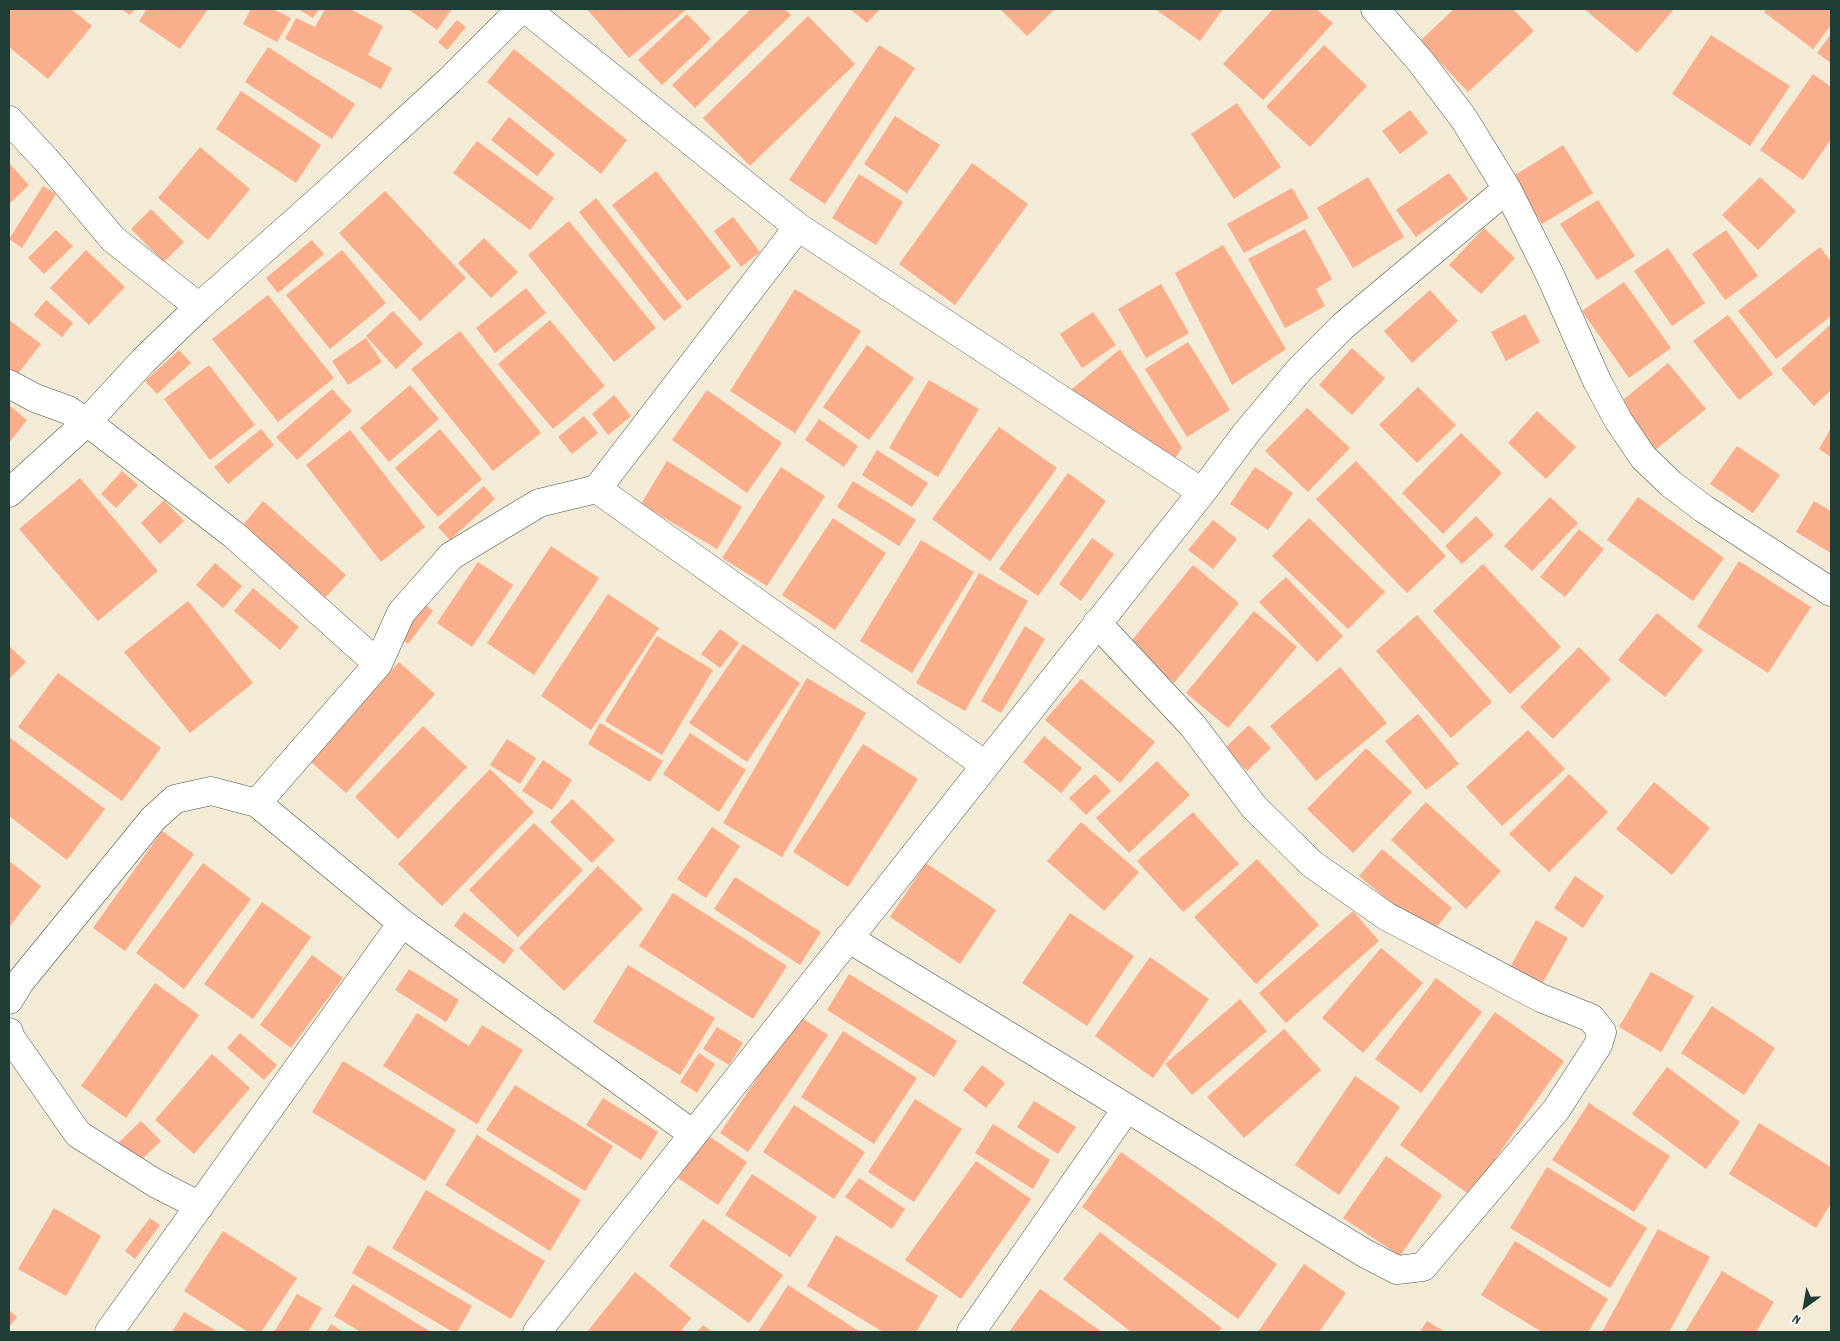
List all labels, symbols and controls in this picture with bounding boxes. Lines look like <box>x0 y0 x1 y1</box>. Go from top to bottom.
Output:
north arrow <box>1780 1281 1830 1331</box>
text: N <box>1789 1308 1805 1329</box>

